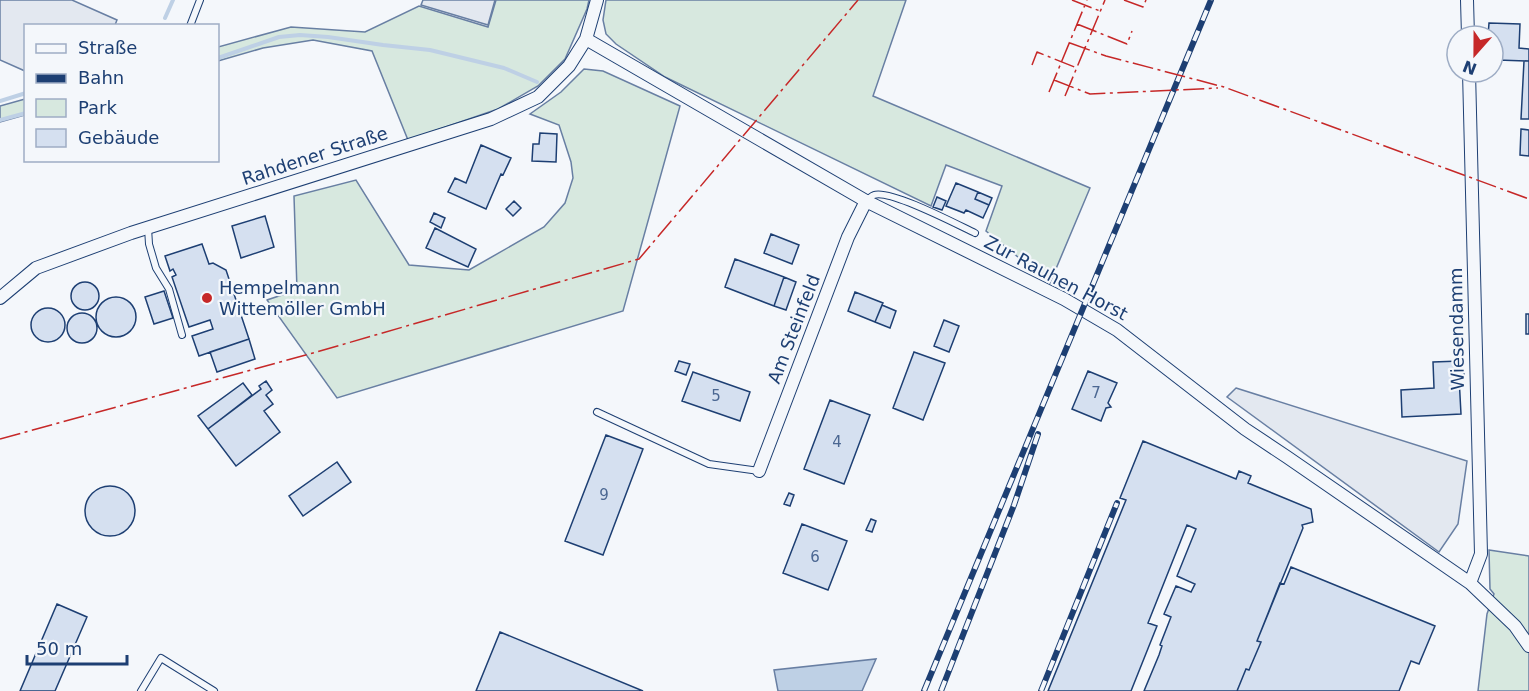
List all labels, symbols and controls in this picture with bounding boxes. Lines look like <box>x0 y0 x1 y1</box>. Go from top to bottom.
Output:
legend <box>24 24 219 162</box>
north arrow <box>1445 24 1505 84</box>
text: Straße <box>78 37 137 58</box>
text: N <box>1460 56 1479 79</box>
text: Bahn <box>78 67 124 88</box>
text: Park <box>78 97 117 118</box>
street label: Rahdener Straße <box>239 122 390 189</box>
text: Gebäude <box>78 127 159 148</box>
street label: Zur Rauhen Horst <box>981 231 1132 324</box>
street label: Wiesendamm <box>1445 267 1468 391</box>
street label: Am Steinfeld <box>763 271 824 386</box>
place label: Hempelmann Wittemöller GmbH <box>219 277 386 319</box>
marker: Hempelmann Wittemöller GmbH <box>200 291 214 305</box>
house number: 7 <box>1091 384 1101 402</box>
house number: 5 <box>711 387 721 405</box>
house number: 4 <box>832 433 842 451</box>
house number: 9 <box>599 486 609 504</box>
house number: 6 <box>810 548 820 566</box>
scale bar <box>27 628 128 666</box>
text: 50 m <box>36 638 82 659</box>

